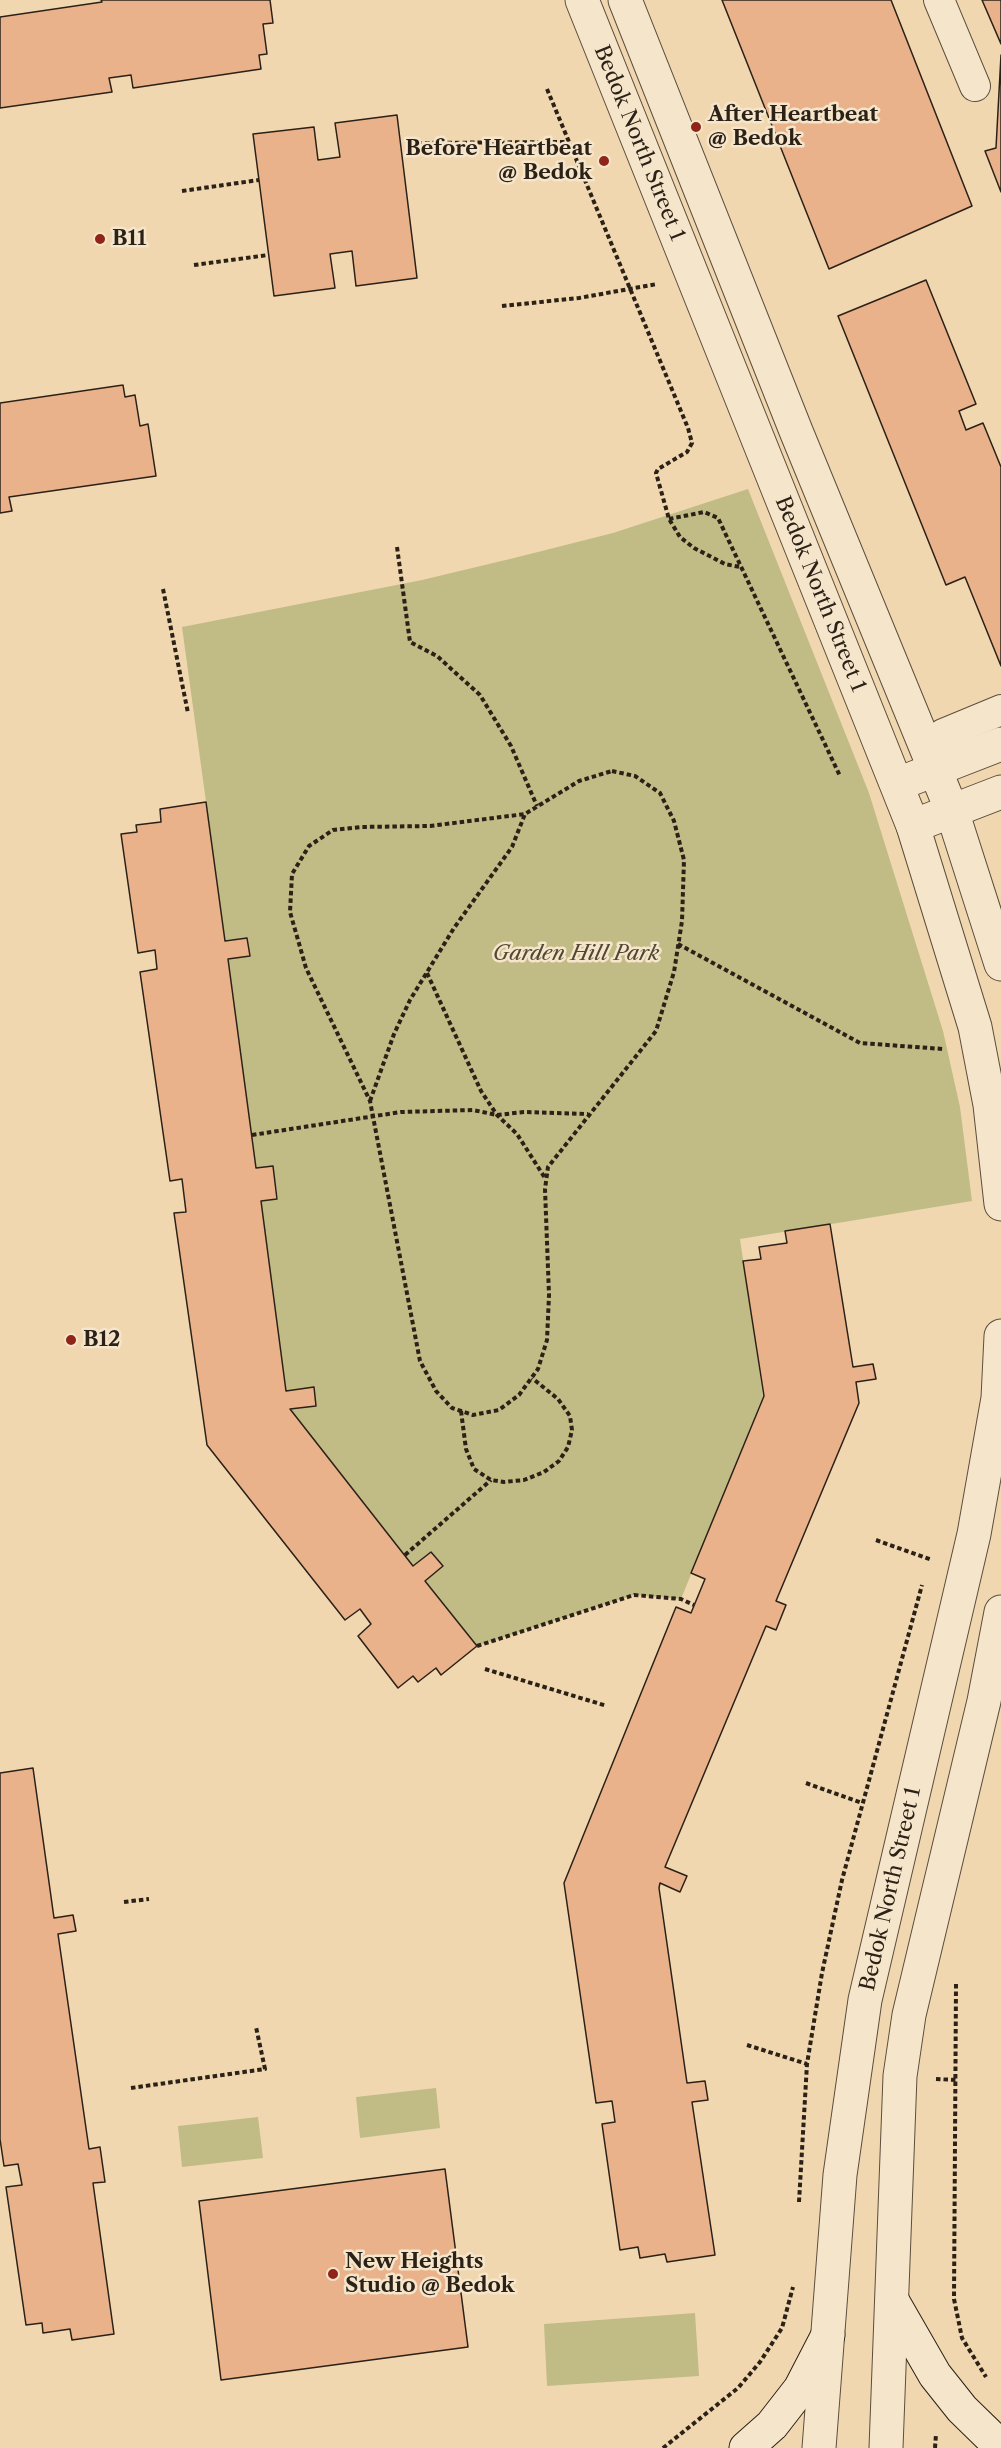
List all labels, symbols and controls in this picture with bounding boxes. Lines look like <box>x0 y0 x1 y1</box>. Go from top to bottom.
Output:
street label: Bedok North Street 1 <box>588 42 690 244</box>
place label: After Heartbeat @ Bedok <box>708 102 878 152</box>
marker: After Heartbeat @ Bedok <box>689 120 703 134</box>
place label: Before Heartbeat @ Bedok <box>405 136 592 186</box>
marker: Before Heartbeat @ Bedok <box>597 154 611 168</box>
place label: B11 <box>112 226 147 252</box>
marker: B11 <box>93 232 107 246</box>
street label: Bedok North Street 1 <box>769 493 871 695</box>
park label: Garden Hill Park <box>493 941 659 967</box>
place label: B12 <box>83 1327 120 1353</box>
marker: B12 <box>64 1333 78 1347</box>
street label: Bedok North Street 1 <box>855 1785 927 1993</box>
place label: New Heights Studio @ Bedok <box>345 2249 515 2299</box>
marker: New Heights Studio @ Bedok <box>326 2267 340 2281</box>

